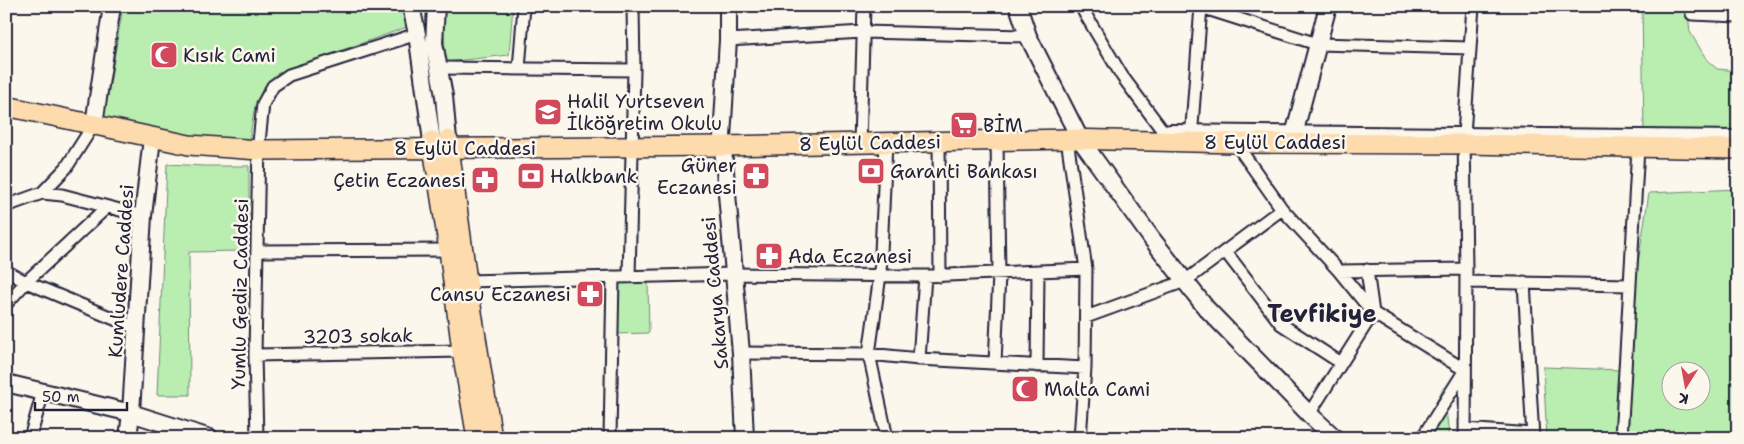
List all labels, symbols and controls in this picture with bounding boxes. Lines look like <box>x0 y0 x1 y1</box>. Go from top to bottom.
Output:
mosque icon: Kısık Cami <box>149 40 179 70</box>
place label: Kısık Cami <box>183 43 276 68</box>
place label: Halil Yurtseven İlköğretim Okulu <box>567 89 722 136</box>
school or university icon: Halil Yurtseven İlköğretim Okulu <box>533 97 563 127</box>
supermarket icon: BİM <box>949 110 979 140</box>
place label: BİM <box>983 113 1023 138</box>
street label: 8 Eylül Caddesi <box>799 129 941 157</box>
street label: 8 Eylül Caddesi <box>1204 130 1346 155</box>
street label: 8 Eylül Caddesi <box>394 136 536 161</box>
place label: Güner Eczanesi <box>657 153 737 200</box>
bank icon: Garanti Bankası <box>856 156 886 186</box>
place label: Garanti Bankası <box>890 159 1038 184</box>
bank icon: Halkbank <box>516 161 546 191</box>
pharmacy icon: Güner Eczanesi <box>741 161 771 191</box>
place label: Halkbank <box>550 164 637 189</box>
pharmacy icon: Çetin Eczanesi <box>470 165 500 195</box>
place label: Çetin Eczanesi <box>333 168 466 193</box>
street label: Kumludere Caddesi <box>102 183 140 359</box>
street label: Yumlu Gediz Caddesi <box>226 198 254 390</box>
street label: Sakarya Caddesi <box>696 216 734 370</box>
pharmacy icon: Ada Eczanesi <box>754 241 784 271</box>
place label: Ada Eczanesi <box>788 244 912 269</box>
pharmacy icon: Cansu Eczanesi <box>575 279 605 309</box>
place label: Cansu Eczanesi <box>430 282 571 307</box>
district label: Tevfikiye <box>1267 298 1377 330</box>
street label: 3203 sokak <box>303 323 413 349</box>
north arrow <box>1662 362 1712 412</box>
mosque icon: Malta Cami <box>1010 374 1040 404</box>
place label: Malta Cami <box>1044 377 1150 402</box>
scale bar <box>35 379 128 411</box>
text: 50 m <box>42 387 80 407</box>
text: K <box>1677 389 1690 409</box>

